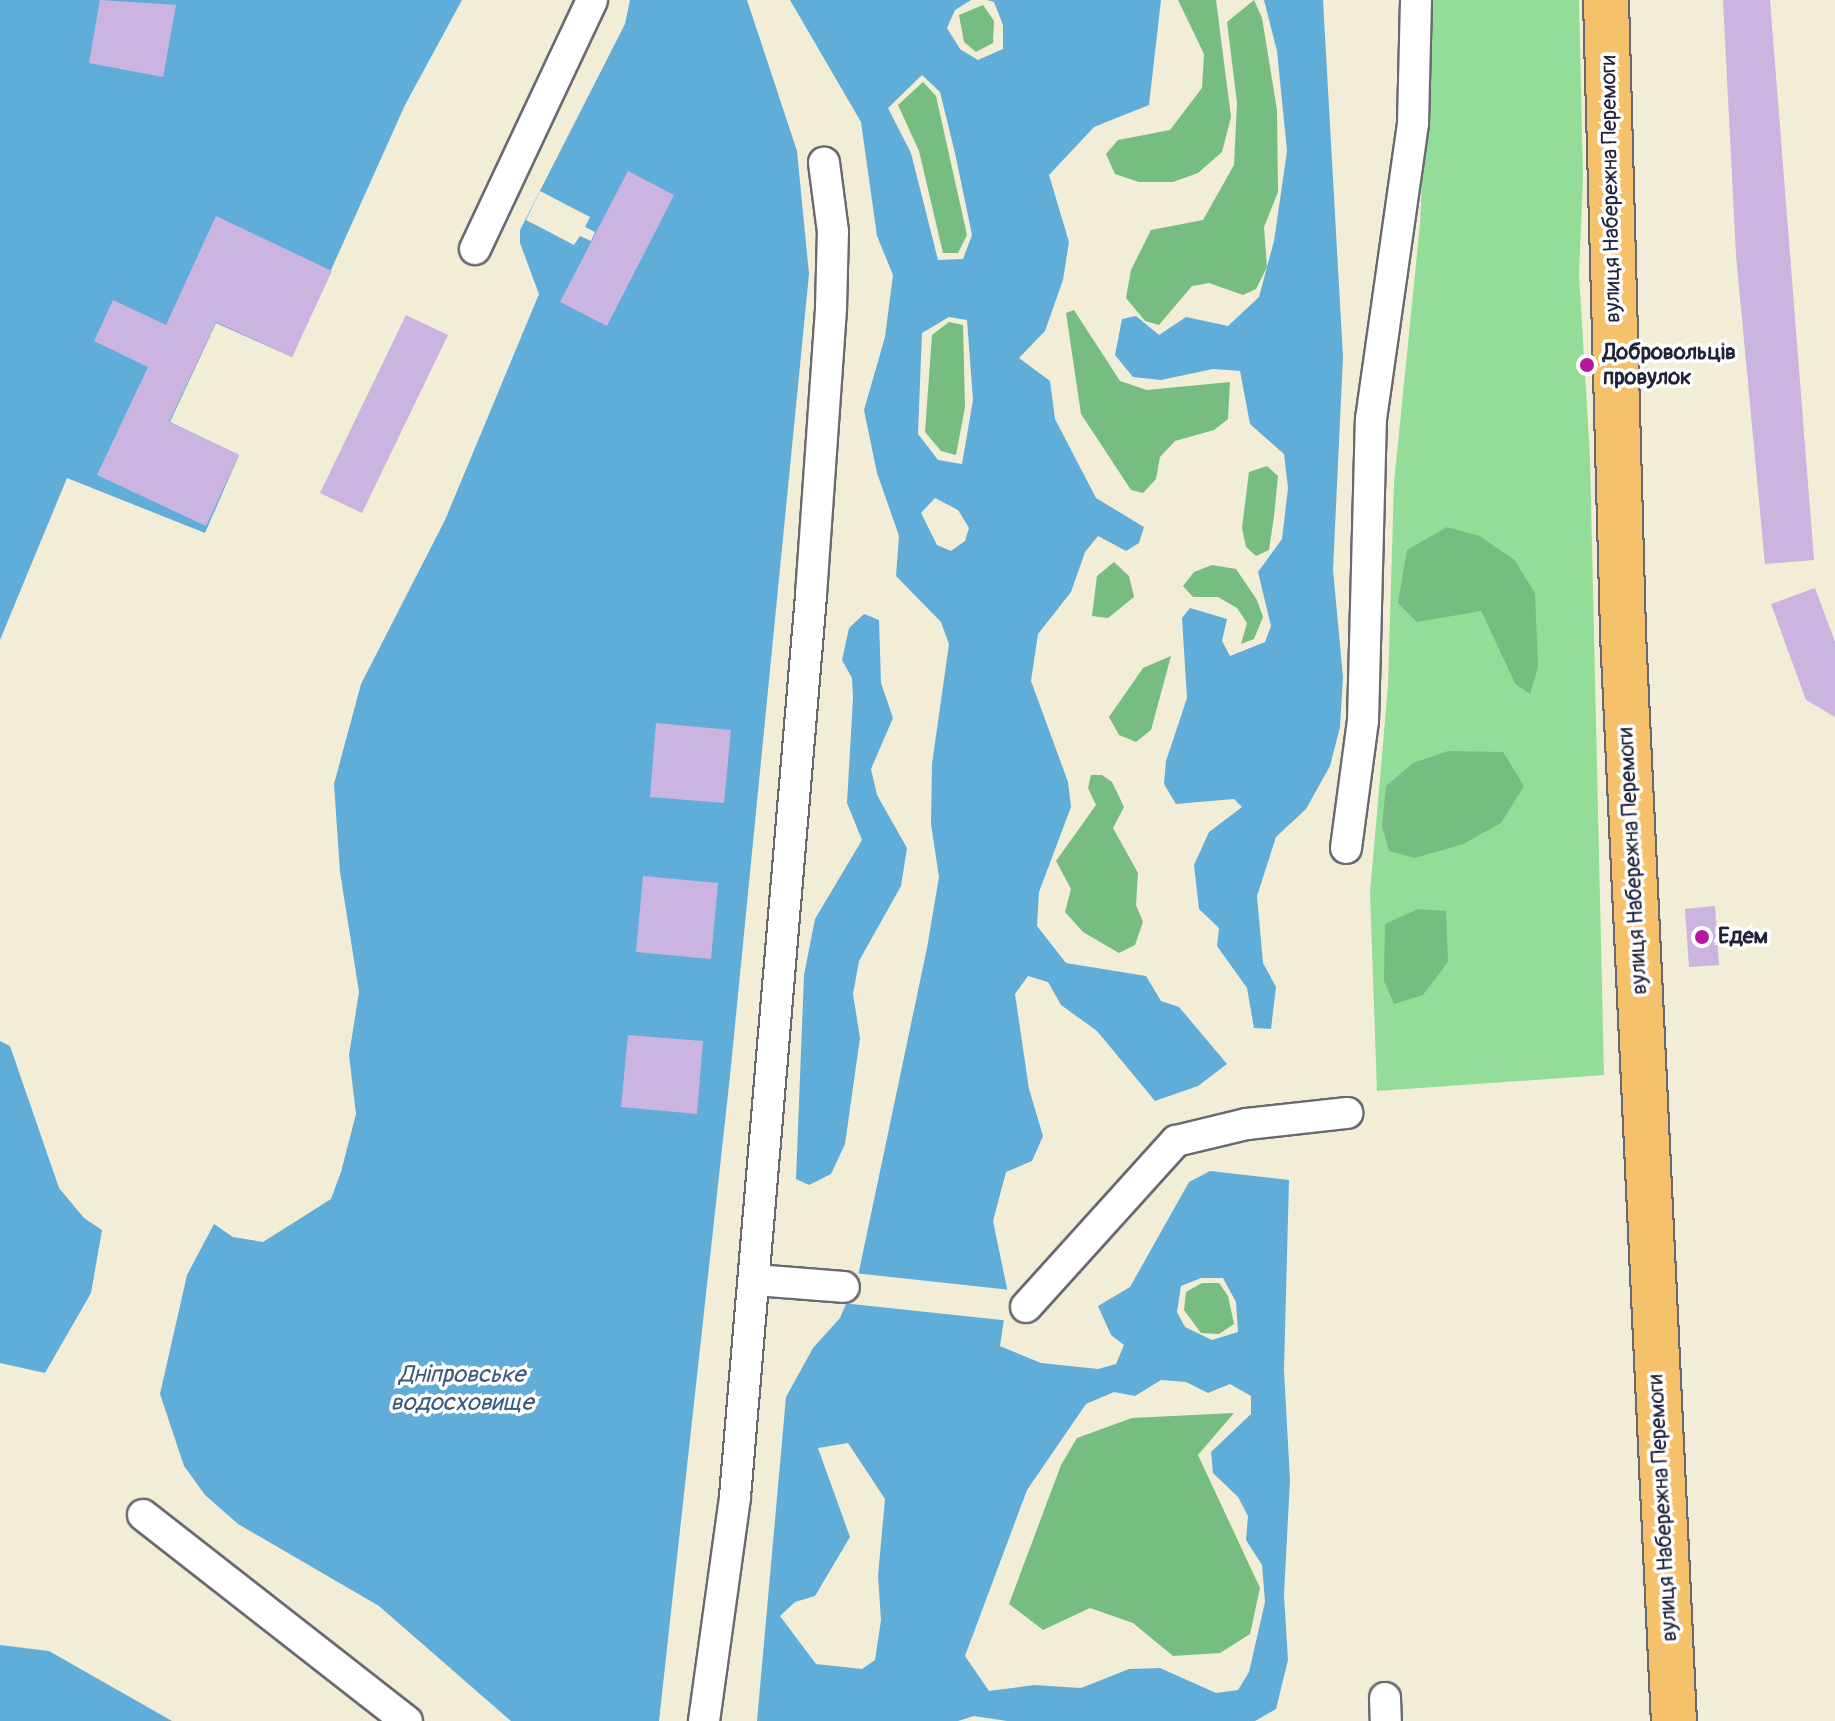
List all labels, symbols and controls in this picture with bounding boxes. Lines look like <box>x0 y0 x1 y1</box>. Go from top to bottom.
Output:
street label: вулиця Набережна Перемоги <box>1595 55 1627 323</box>
place label: Добровольців провулок <box>1603 339 1736 390</box>
marker: Добровольців провулок <box>1578 356 1596 374</box>
street label: вулиця Набережна Перемоги <box>1613 727 1653 995</box>
place label: Едем <box>1718 924 1768 950</box>
marker: Едем <box>1693 928 1711 946</box>
water label: Дніпровське водосховище <box>391 1361 533 1417</box>
street label: вулиця Набережна Перемоги <box>1643 1374 1683 1642</box>

